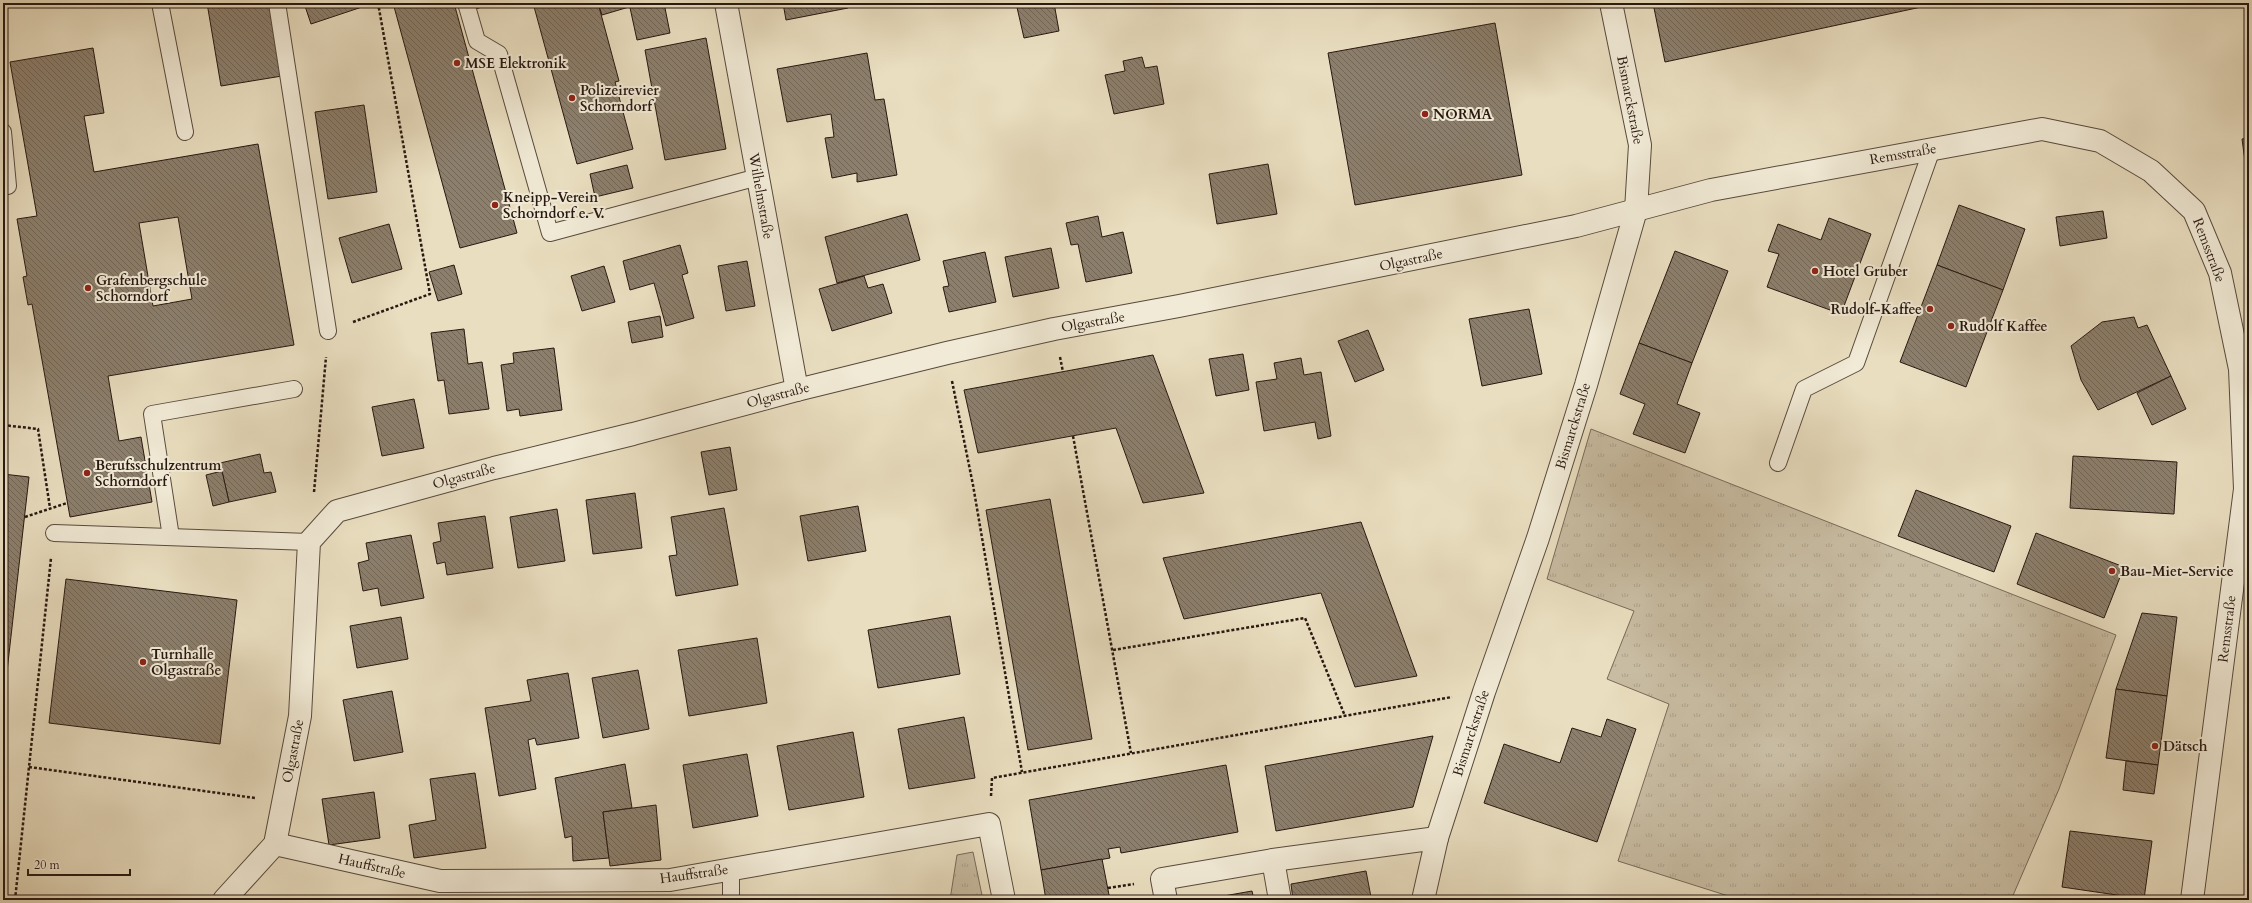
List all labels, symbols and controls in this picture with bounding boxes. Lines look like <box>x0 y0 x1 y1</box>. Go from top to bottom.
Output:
place label: MSE Elektronik <box>465 54 567 73</box>
street label: Bismarckstraße <box>1612 54 1648 146</box>
marker: MSE Elektronik <box>452 58 462 68</box>
place label: Polizeirevier Schorndorf <box>580 81 659 116</box>
marker: Polizeirevier Schorndorf <box>567 93 577 103</box>
place label: NORMA <box>1433 105 1493 124</box>
marker: NORMA <box>1420 109 1430 119</box>
street label: Remsstraße <box>1868 139 1938 169</box>
street label: Wilhelmstraße <box>744 150 778 241</box>
place label: Kneipp-Verein Schorndorf e. V. <box>503 188 605 223</box>
marker: Kneipp-Verein Schorndorf e. V. <box>490 200 500 210</box>
street label: Remsstraße <box>2188 215 2230 285</box>
street label: Olgastraße <box>1377 244 1445 276</box>
place label: Hotel Gruber <box>1823 262 1908 281</box>
marker: Hotel Gruber <box>1810 266 1820 276</box>
place label: Grafenbergschule Schorndorf <box>96 271 207 306</box>
marker: Grafenbergschule Schorndorf <box>83 283 93 293</box>
place label: Rudolf-Kaffee <box>1831 300 1922 319</box>
marker: Rudolf-Kaffee <box>1925 304 1935 314</box>
street label: Olgastraße <box>1060 307 1126 337</box>
place label: Rudolf Kaffee <box>1959 317 2048 336</box>
marker: Rudolf Kaffee <box>1946 321 1956 331</box>
street label: Olgastraße <box>744 377 812 413</box>
street label: Bismarckstraße <box>1551 380 1595 472</box>
place label: Berufsschulzentrum Schorndorf <box>95 456 222 491</box>
street label: Olgastraße <box>430 458 498 494</box>
marker: Berufsschulzentrum Schorndorf <box>82 468 92 478</box>
place label: Bau-Miet-Service <box>2120 562 2234 581</box>
marker: Bau-Miet-Service <box>2107 566 2117 576</box>
street label: Remsstraße <box>2213 594 2241 664</box>
place label: Turnhalle Olgastraße <box>151 645 222 680</box>
marker: Turnhalle Olgastraße <box>138 657 148 667</box>
street label: Bismarckstraße <box>1448 687 1494 779</box>
street label: Olgastraße <box>278 718 308 784</box>
place label: Dätsch <box>2163 737 2208 756</box>
marker: Dätsch <box>2150 741 2160 751</box>
street label: Hauffstraße <box>336 849 408 883</box>
scale bar <box>28 851 130 877</box>
text: 20 m <box>34 857 61 873</box>
street label: Hauffstraße <box>659 860 729 888</box>

